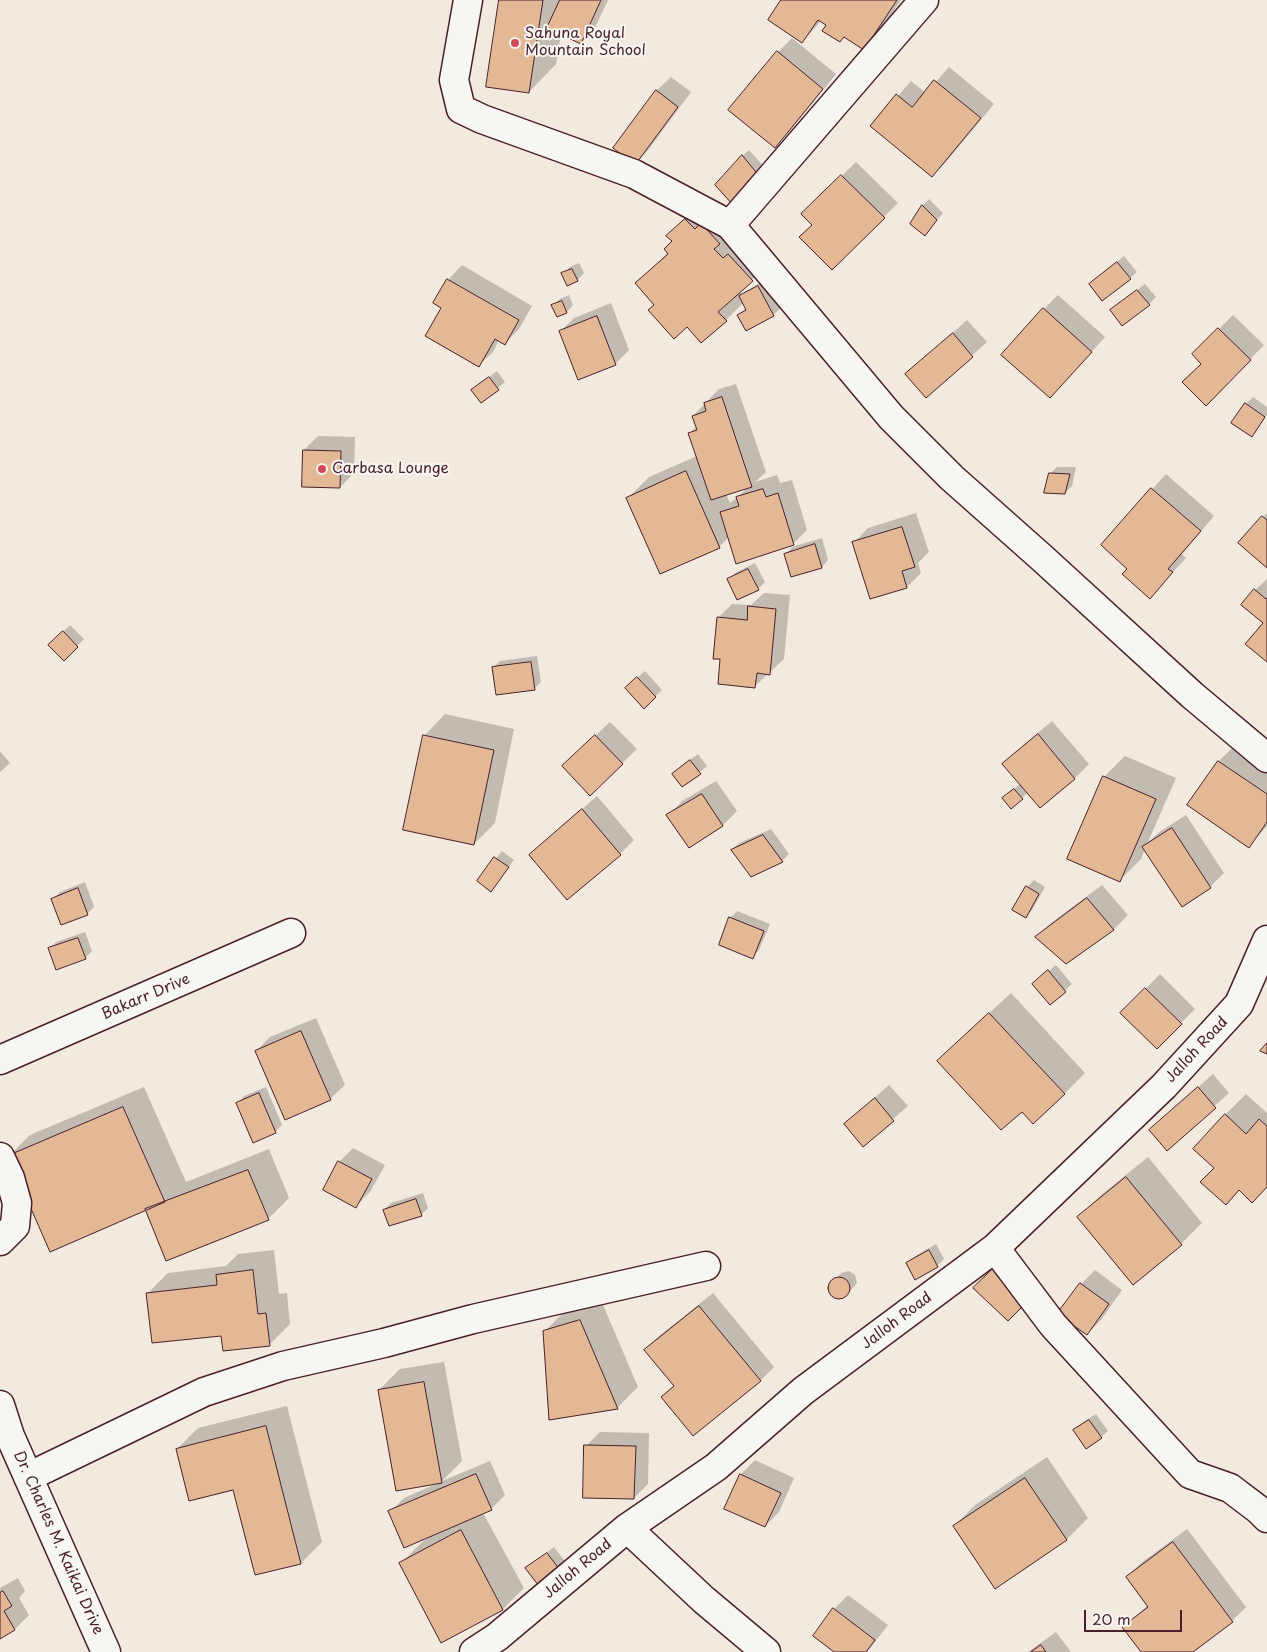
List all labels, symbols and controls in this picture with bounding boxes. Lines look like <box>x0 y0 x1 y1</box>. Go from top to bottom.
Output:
place label: Sahuna Royal Mountain School <box>525 25 646 60</box>
marker: Sahuna Royal Mountain School <box>509 37 521 49</box>
place label: Carbasa Lounge <box>332 460 449 478</box>
marker: Carbasa Lounge <box>316 463 328 475</box>
street label: Bakarr Drive <box>99 970 193 1024</box>
street label: Jalloh Road <box>1162 1013 1232 1087</box>
street label: Jalloh Road <box>858 1289 936 1353</box>
street label: Dr. Charles M. Kaikai Drive <box>9 1448 107 1638</box>
street label: Jalloh Road <box>540 1535 616 1603</box>
scale bar <box>1087 1600 1184 1632</box>
text: 20 m <box>1092 1607 1131 1630</box>

